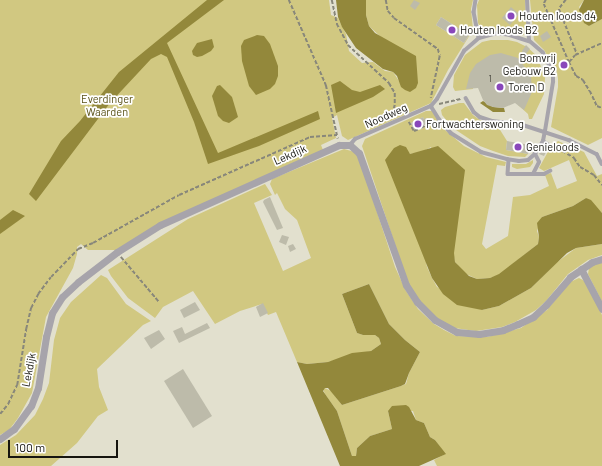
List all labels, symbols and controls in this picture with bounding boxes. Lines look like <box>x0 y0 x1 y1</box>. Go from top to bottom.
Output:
place label: Houten loods d4 <box>519 9 596 23</box>
marker: Houten loods d4 <box>506 11 516 21</box>
place label: Houten loods B2 <box>460 23 538 37</box>
marker: Houten loods B2 <box>447 25 457 35</box>
place label: Bomvrij Gebouw B2 <box>503 52 556 78</box>
marker: Bomvrij Gebouw B2 <box>559 60 569 70</box>
house number: 1 <box>488 74 492 84</box>
place label: Toren D <box>508 80 544 94</box>
marker: Toren D <box>495 82 505 92</box>
park label: Everdinger Waarden <box>81 93 133 119</box>
street label: Noodweg <box>363 101 409 131</box>
place label: Fortwachterswoning <box>426 117 524 131</box>
marker: Fortwachterswoning <box>413 119 423 129</box>
place label: Genieloods <box>526 140 579 154</box>
street label: Lekdijk <box>272 142 308 168</box>
marker: Genieloods <box>513 142 523 152</box>
street label: Lekdijk <box>19 352 39 388</box>
scale bar <box>10 432 120 458</box>
text: 100 m <box>15 440 45 454</box>

